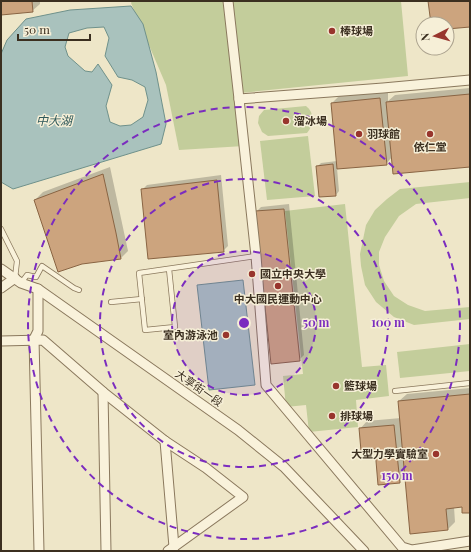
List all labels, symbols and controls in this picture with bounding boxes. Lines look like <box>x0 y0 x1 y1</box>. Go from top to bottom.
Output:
scale bar <box>18 16 90 42</box>
north arrow <box>415 16 455 56</box>
text: 50 m <box>24 21 50 37</box>
place label: 棒球場 <box>340 23 373 38</box>
marker: 棒球場 <box>327 26 337 36</box>
text: N <box>417 32 432 42</box>
water label: 中大湖 <box>36 112 74 128</box>
place label: 溜冰場 <box>294 113 327 128</box>
marker: 溜冰場 <box>281 116 291 126</box>
place label: 羽球館 <box>367 126 400 141</box>
marker: 羽球館 <box>354 129 364 139</box>
marker: 依仁堂 <box>425 129 435 139</box>
place label: 依仁堂 <box>414 139 447 154</box>
place label: 國立中央大學 <box>260 266 326 281</box>
marker: 國立中央大學 <box>247 269 257 279</box>
marker: 中大國民運動中心 <box>273 281 283 291</box>
place label: 中大國民運動中心 <box>234 291 322 306</box>
text: 50 m <box>303 314 330 330</box>
text: 100 m <box>371 314 405 330</box>
centre of rings <box>237 316 251 330</box>
place label: 室內游泳池 <box>163 327 218 342</box>
marker: 室內游泳池 <box>221 330 231 340</box>
street label: 大享街一段 <box>172 366 226 410</box>
place label: 籃球場 <box>344 378 377 393</box>
marker: 籃球場 <box>331 381 341 391</box>
place label: 排球場 <box>340 408 373 423</box>
marker: 排球場 <box>327 411 337 421</box>
place label: 大型力學實驗室 <box>351 446 428 461</box>
marker: 大型力學實驗室 <box>431 449 441 459</box>
text: 150 m <box>381 467 413 483</box>

